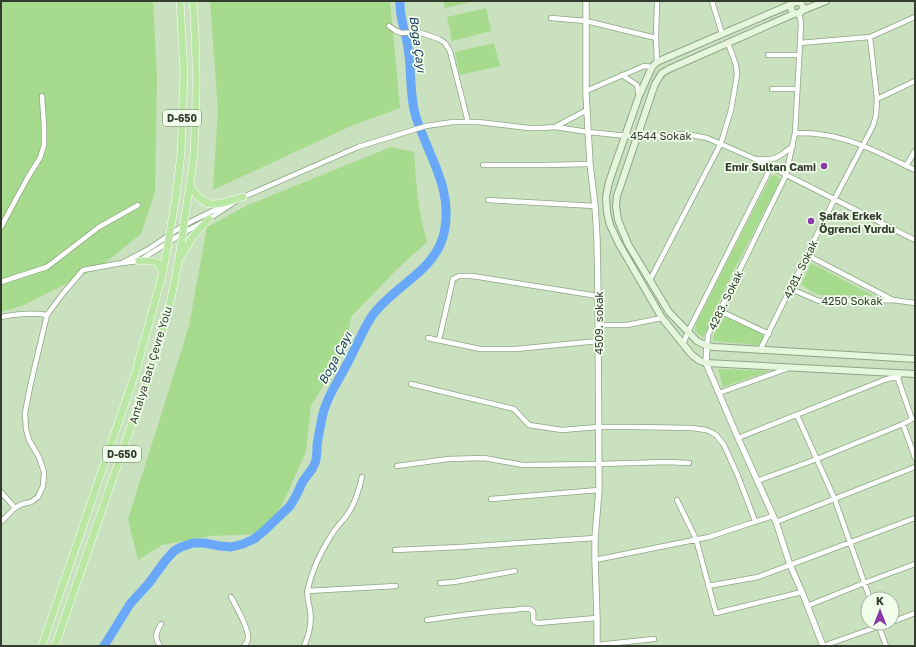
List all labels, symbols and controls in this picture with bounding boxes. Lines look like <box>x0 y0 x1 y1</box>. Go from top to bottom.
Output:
water label: Boğa Çayı <box>407 15 430 74</box>
road number: D-650 <box>163 110 201 126</box>
street label: 4544 Sokak <box>630 129 692 142</box>
place label: Emir Sultan Cami <box>725 160 816 173</box>
marker: Emir Sultan Cami <box>819 161 829 171</box>
place label: Şafak Erkek Öğrenci Yurdu <box>819 209 895 235</box>
marker: Şafak Erkek Öğrenci Yurdu <box>806 216 816 226</box>
street label: 4281. Sokak <box>780 238 820 300</box>
street label: 4283. Sokak <box>705 268 745 332</box>
street label: 4509. sokak <box>592 291 605 355</box>
street label: 4250 Sokak <box>821 294 883 307</box>
street label: Antalya Batı Çevre Yolu <box>126 305 174 425</box>
water label: Boğa Çayı <box>315 329 355 387</box>
road number: D-650 <box>103 446 141 462</box>
north arrow <box>860 591 900 631</box>
text: K <box>876 594 884 607</box>

